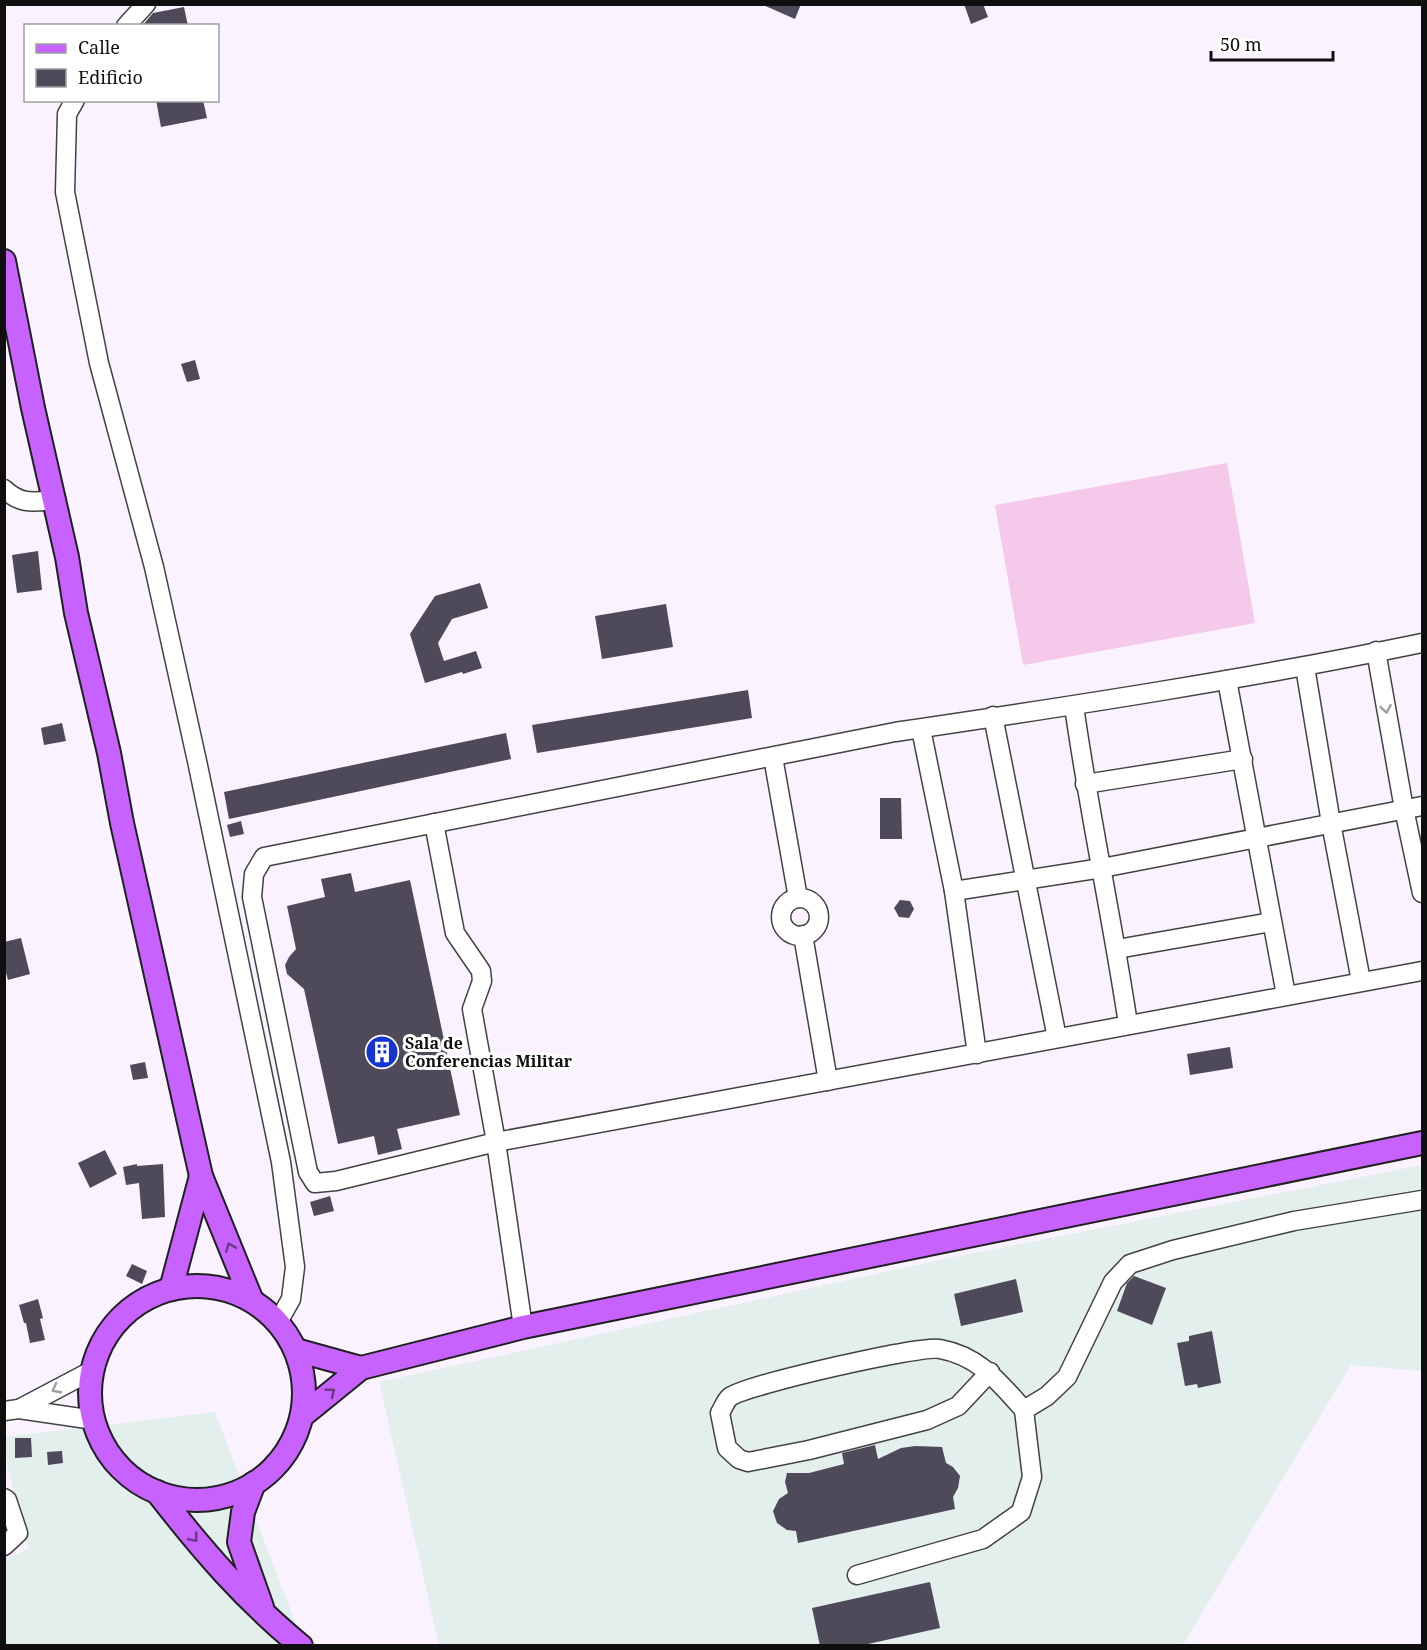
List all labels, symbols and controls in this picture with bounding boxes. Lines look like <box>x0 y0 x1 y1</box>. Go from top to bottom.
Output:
legend <box>24 24 219 102</box>
scale bar <box>1211 24 1332 62</box>
text: 50 m <box>1220 32 1262 56</box>
text: Calle <box>78 35 120 59</box>
text: Edificio <box>78 65 143 89</box>
one-way arrow <box>1379 704 1392 714</box>
place label: Sala de Conferencias Militar <box>405 1032 573 1072</box>
building icon: Sala de Conferencias Militar <box>364 1034 400 1070</box>
one-way arrow <box>225 1242 237 1253</box>
one-way arrow <box>52 1382 62 1393</box>
one-way arrow <box>324 1389 335 1400</box>
one-way arrow <box>186 1531 197 1542</box>

